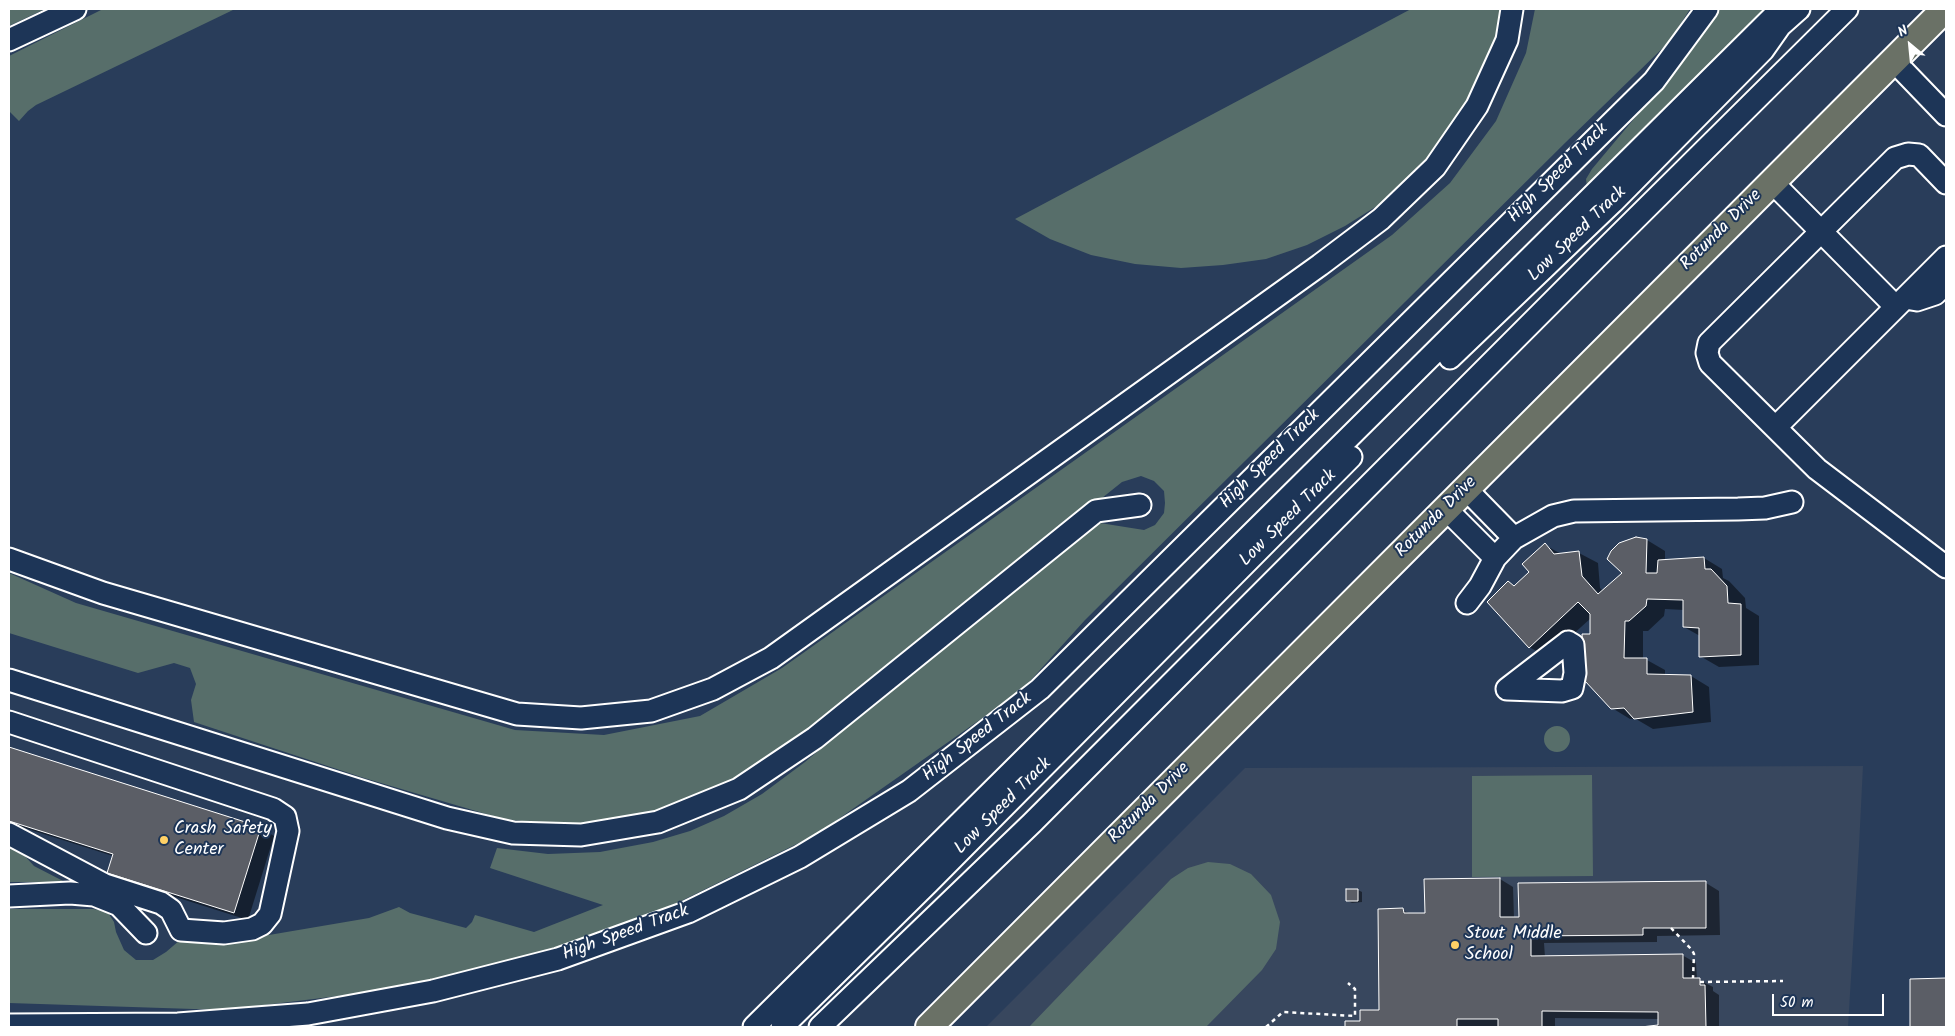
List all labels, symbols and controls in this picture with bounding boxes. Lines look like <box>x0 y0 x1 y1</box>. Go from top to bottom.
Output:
north arrow <box>1885 20 1935 70</box>
text: N <box>1894 20 1912 44</box>
street label: High Speed Track <box>1504 119 1614 229</box>
street label: Low Speed Track <box>1524 183 1632 287</box>
street label: Rotunda Drive <box>1677 186 1767 276</box>
street label: High Speed Track <box>1216 405 1326 515</box>
street label: Low Speed Track <box>1236 466 1342 572</box>
street label: Rotunda Drive <box>1392 473 1482 563</box>
street label: High Speed Track <box>919 689 1037 787</box>
street label: Low Speed Track <box>951 754 1057 860</box>
street label: Rotunda Drive <box>1105 759 1195 849</box>
place label: Crash Safety Center <box>174 819 272 862</box>
marker: Crash Safety Center <box>158 834 170 846</box>
street label: High Speed Track <box>560 901 692 967</box>
place label: Stout Middle School <box>1465 924 1561 966</box>
marker: Stout Middle School <box>1449 939 1461 951</box>
scale bar <box>1775 984 1888 1016</box>
text: 50 m <box>1780 991 1814 1015</box>

